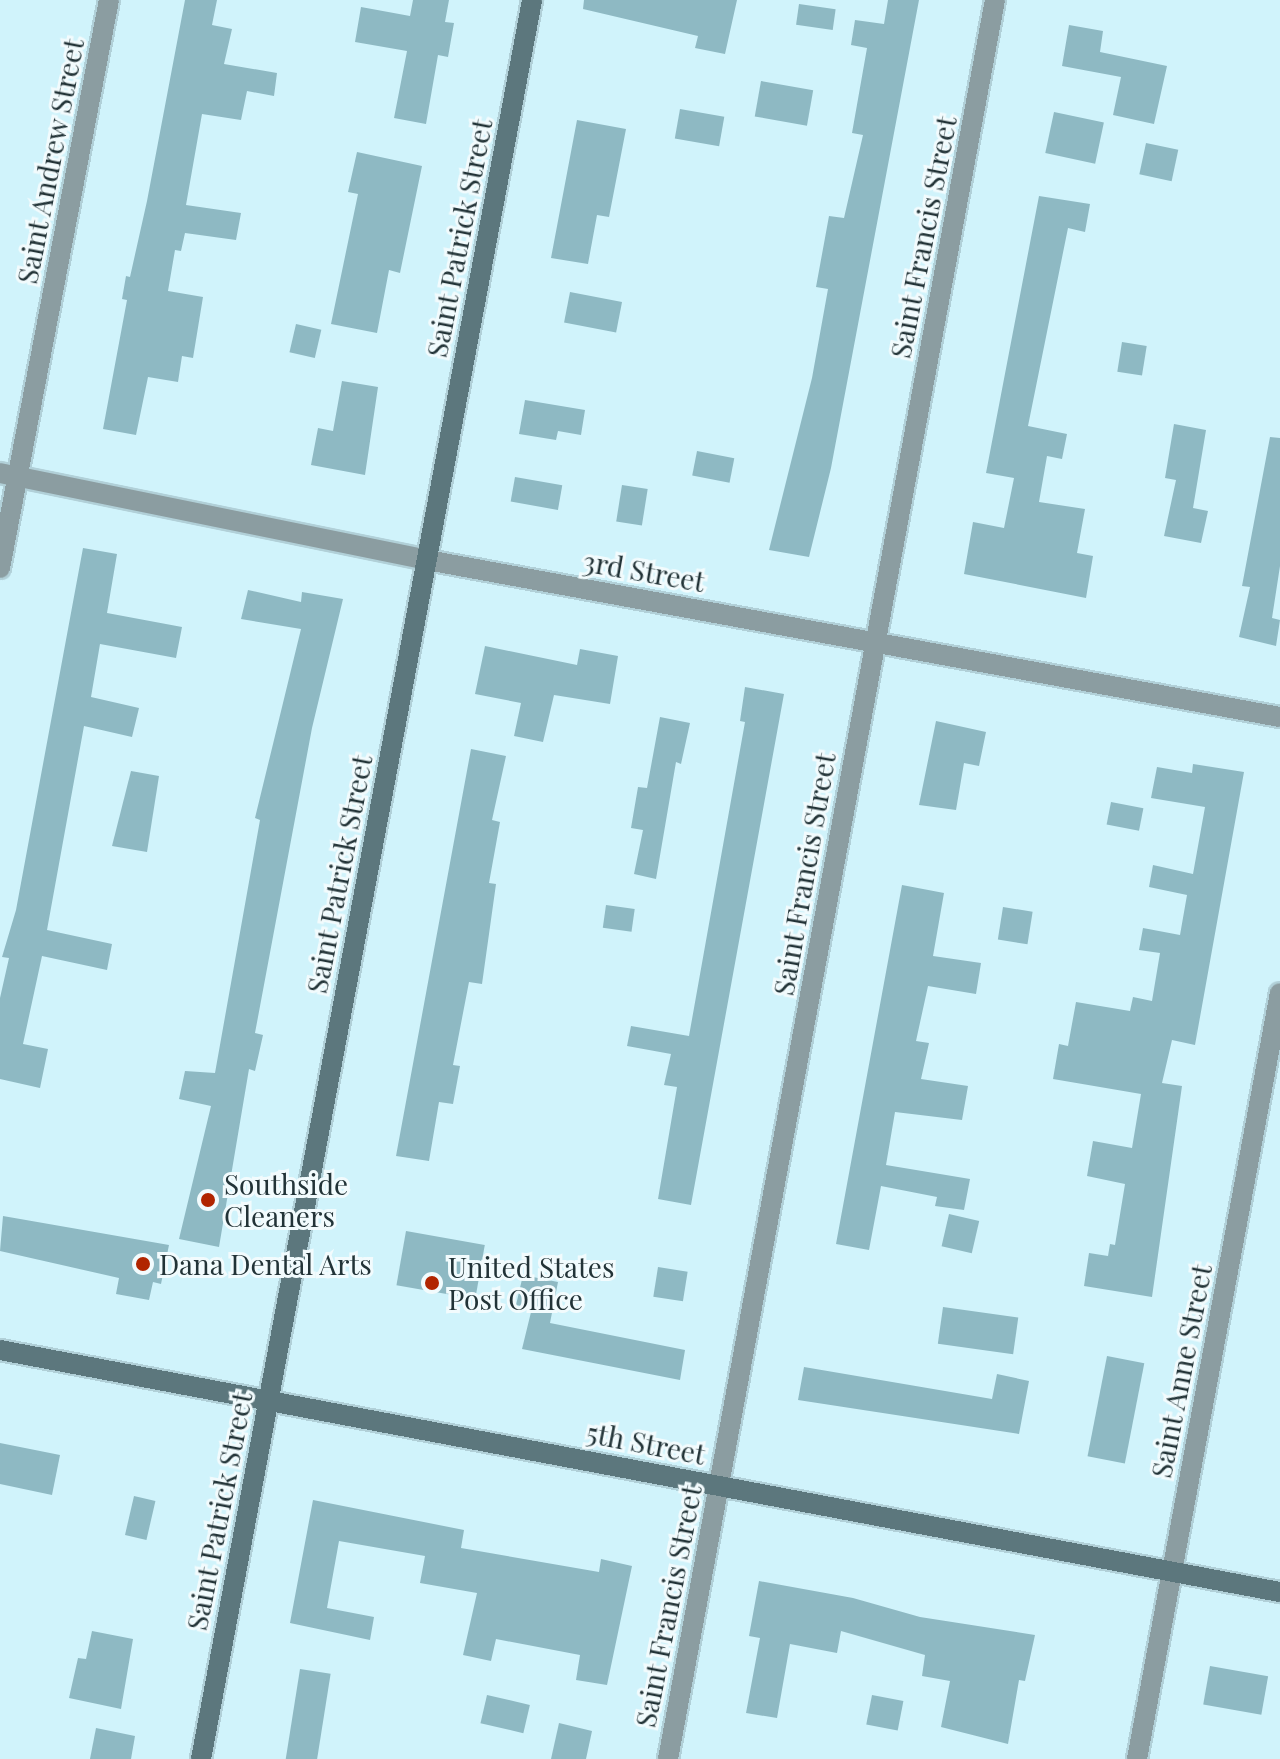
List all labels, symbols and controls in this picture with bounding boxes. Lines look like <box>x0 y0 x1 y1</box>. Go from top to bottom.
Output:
street label: Saint Andrew Street <box>10 35 90 287</box>
street label: Saint Francis Street <box>883 113 963 361</box>
street label: Saint Patrick Street <box>419 116 499 360</box>
street label: 3rd Street <box>581 544 707 598</box>
street label: Saint Francis Street <box>766 750 842 998</box>
street label: Saint Patrick Street <box>299 752 379 996</box>
place label: Southside Cleaners <box>224 1167 348 1233</box>
marker: Southside Cleaners <box>199 1191 217 1209</box>
place label: Dana Dental Arts <box>159 1247 373 1281</box>
place label: United States Post Office <box>448 1250 614 1316</box>
marker: Dana Dental Arts <box>134 1255 152 1273</box>
street label: Saint Anne Street <box>1144 1261 1218 1481</box>
marker: United States Post Office <box>423 1274 441 1292</box>
street label: Saint Patrick Street <box>179 1389 259 1633</box>
street label: 5th Street <box>584 1415 708 1471</box>
street label: Saint Francis Street <box>628 1482 708 1730</box>

